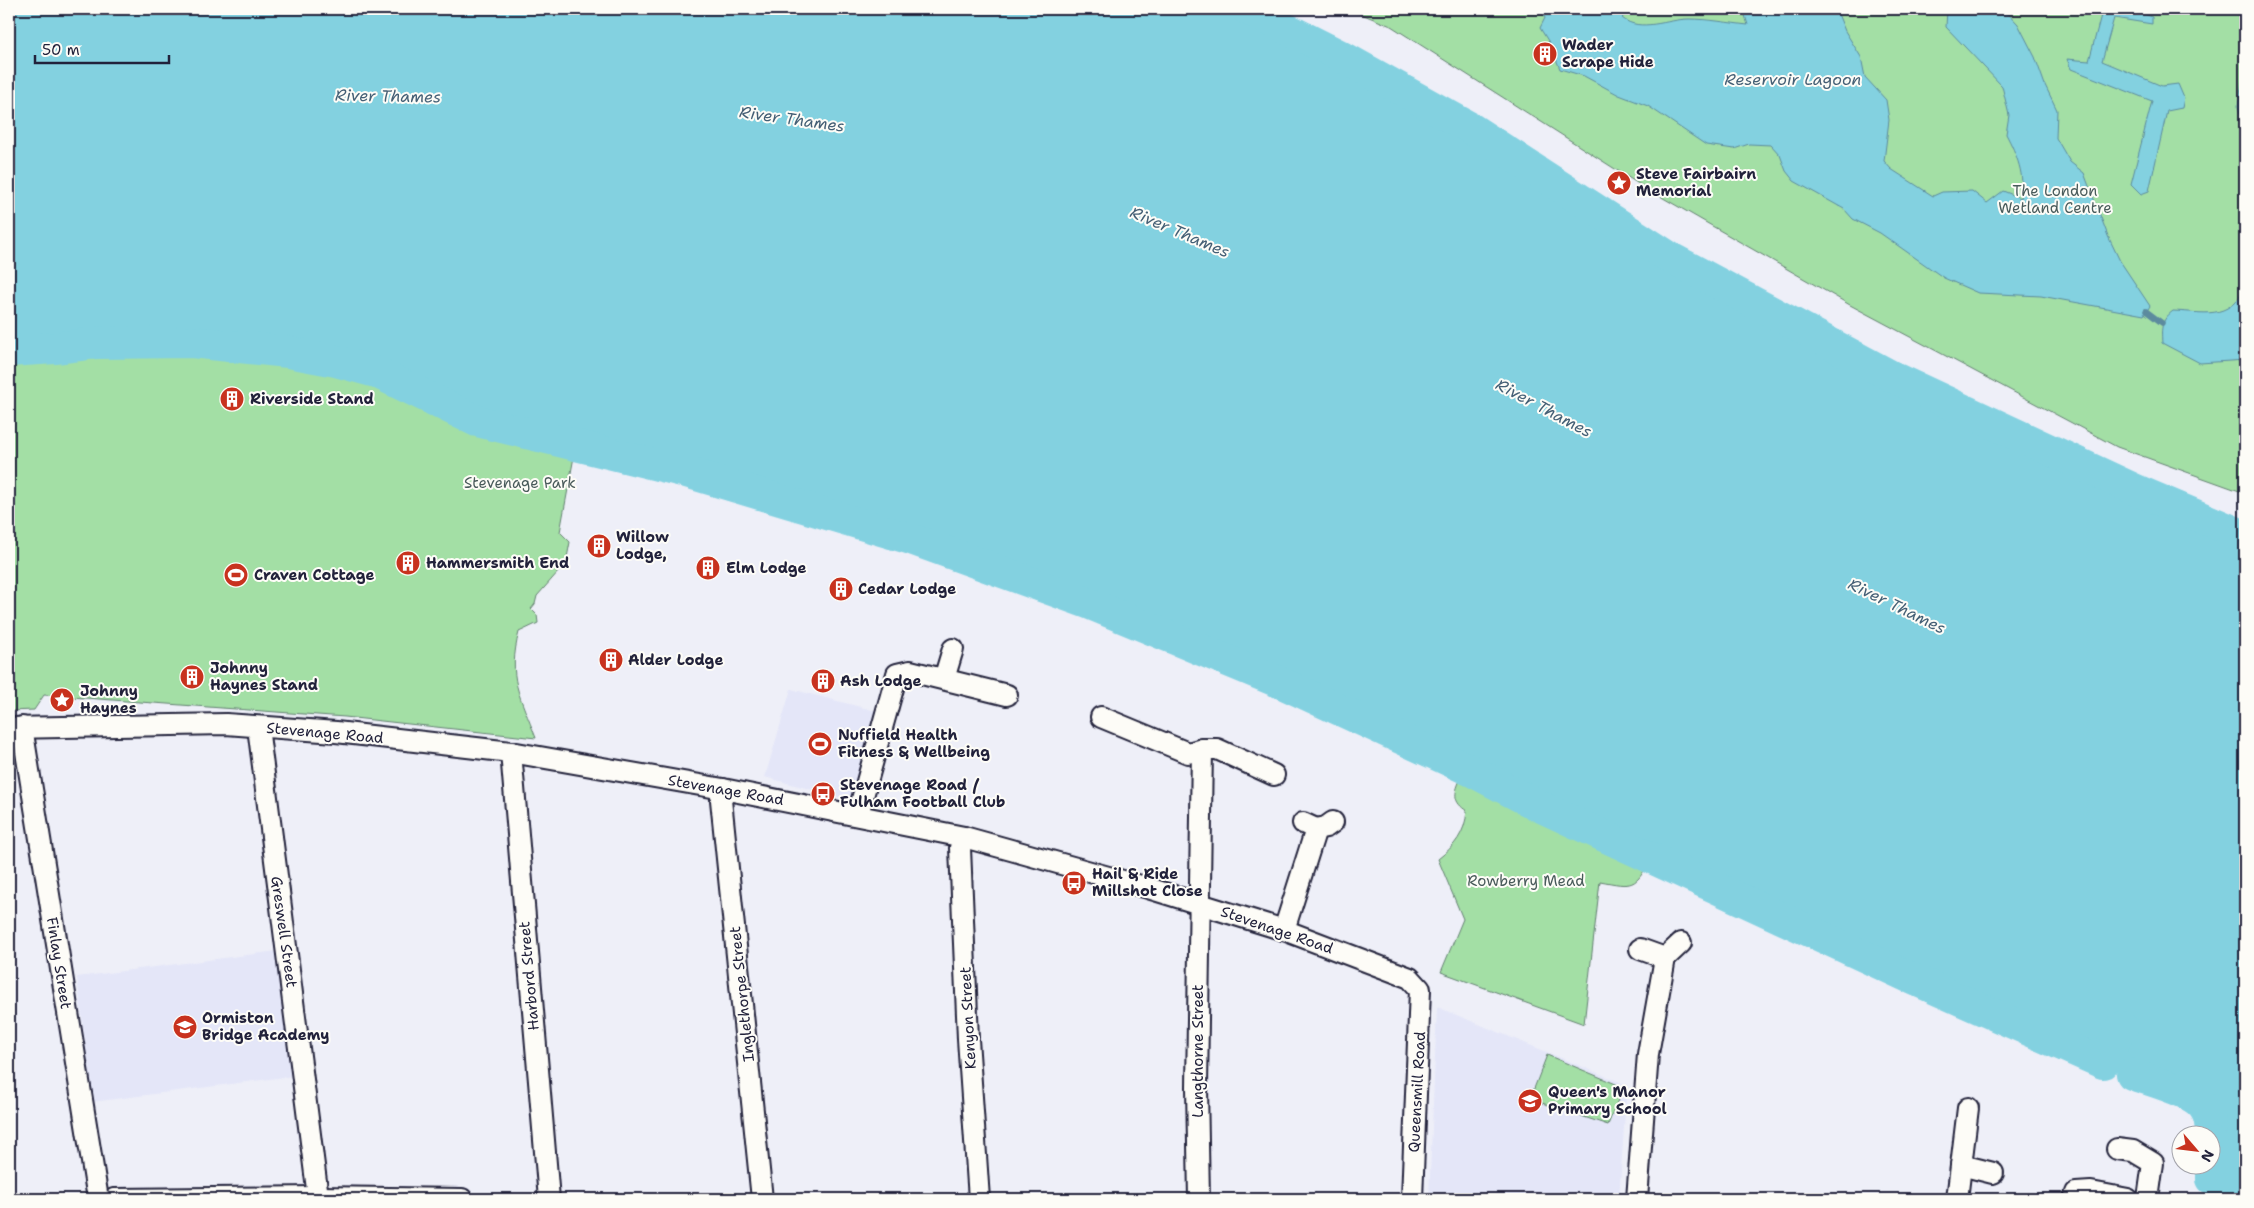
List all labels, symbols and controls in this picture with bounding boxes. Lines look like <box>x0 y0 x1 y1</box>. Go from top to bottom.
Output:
scale bar <box>35 32 169 64</box>
place label: Wader Scrape Hide <box>1562 35 1654 72</box>
text: 50 m <box>42 40 80 60</box>
building icon: Wader Scrape Hide <box>1532 41 1558 67</box>
water label: Reservoir Lagoon <box>1725 69 1861 90</box>
water label: River Thames <box>335 85 441 107</box>
water label: River Thames <box>738 101 846 137</box>
place label: Steve Fairbairn Memorial <box>1636 164 1756 201</box>
place icon: Steve Fairbairn Memorial <box>1606 170 1632 196</box>
park label: The London Wetland Centre <box>1998 181 2112 218</box>
water label: River Thames <box>1127 202 1233 262</box>
water label: River Thames <box>1492 374 1596 442</box>
building icon: Riverside Stand <box>219 386 245 412</box>
place label: Riverside Stand <box>250 389 374 409</box>
park label: Stevenage Park <box>464 473 576 493</box>
place label: Willow Lodge, <box>616 527 669 564</box>
building icon: Willow Lodge, <box>586 533 612 559</box>
building icon: Hammersmith End <box>395 550 421 576</box>
place label: Hammersmith End <box>426 553 569 573</box>
building icon: Elm Lodge <box>695 555 721 581</box>
place label: Elm Lodge <box>726 558 807 578</box>
sports icon: Craven Cottage <box>223 562 249 588</box>
place label: Craven Cottage <box>254 565 375 585</box>
water label: River Thames <box>1845 573 1949 639</box>
building icon: Cedar Lodge <box>828 576 854 602</box>
place label: Cedar Lodge <box>858 579 956 599</box>
building icon: Alder Lodge <box>598 647 624 673</box>
place label: Alder Lodge <box>628 650 723 670</box>
place label: Johnny Haynes Stand <box>210 658 318 695</box>
building icon: Johnny Haynes Stand <box>179 664 205 690</box>
building icon: Ash Lodge <box>810 668 836 694</box>
place label: Ash Lodge <box>840 671 922 691</box>
place label: Johnny Haynes <box>80 681 138 718</box>
place icon: Johnny Haynes <box>49 687 75 713</box>
street label: Stevenage Road <box>266 718 385 748</box>
place label: Nuffield Health Fitness & Wellbeing <box>838 725 990 762</box>
sports icon: Nuffield Health Fitness & Wellbeing <box>807 731 833 757</box>
street label: Stevenage Road <box>666 770 786 810</box>
place label: Stevenage Road / Fulham Football Club <box>840 775 1005 812</box>
bus stop icon: Stevenage Road / Fulham Football Club <box>810 781 836 807</box>
place label: Hail & Ride Millshot Close <box>1092 864 1203 901</box>
bus stop icon: Hail & Ride Millshot Close <box>1061 870 1087 896</box>
park label: Rowberry Mead <box>1467 871 1585 891</box>
street label: Greswell Street <box>266 875 302 989</box>
street label: Stevenage Road <box>1218 901 1336 959</box>
street label: Finlay Street <box>42 916 76 1010</box>
street label: Harbord Street <box>514 921 544 1031</box>
street label: Inglethorpe Street <box>725 925 759 1063</box>
street label: Kenyon Street <box>955 966 981 1070</box>
street label: Langthorne Street <box>1188 984 1208 1118</box>
place label: Ormiston Bridge Academy <box>202 1008 329 1045</box>
school or university icon: Ormiston Bridge Academy <box>172 1014 198 1040</box>
street label: Queensmill Road <box>1404 1031 1430 1153</box>
place label: Queen's Manor Primary School <box>1548 1082 1667 1119</box>
school or university icon: Queen's Manor Primary School <box>1517 1088 1543 1114</box>
north arrow <box>2172 1126 2222 1176</box>
text: N <box>2197 1147 2218 1165</box>

